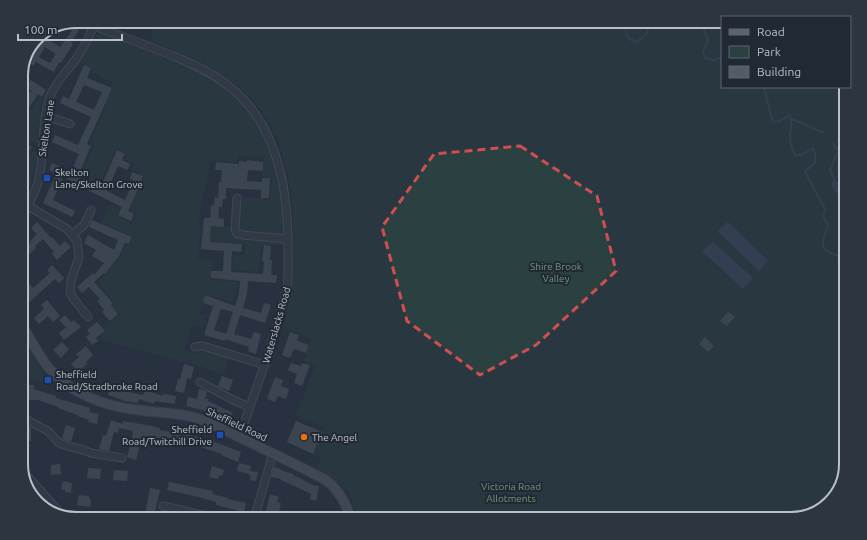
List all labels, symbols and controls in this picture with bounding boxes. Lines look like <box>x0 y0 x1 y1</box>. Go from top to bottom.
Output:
scale bar <box>18 16 122 42</box>
legend <box>721 16 851 88</box>
text: 100 m <box>24 23 57 36</box>
text: Road <box>757 25 785 38</box>
text: Park <box>757 45 781 58</box>
text: Building <box>757 65 801 78</box>
street label: Skelton Lane <box>37 99 56 157</box>
place label: Skelton Lane/Skelton Grove <box>55 167 143 190</box>
marker: Skelton Lane/Skelton Grove <box>42 173 52 183</box>
park label: Shire Brook Valley <box>530 261 582 284</box>
street label: Waterslacks Road <box>260 286 293 365</box>
place label: Sheffield Road/Stradbroke Road <box>56 369 158 392</box>
marker: Sheffield Road/Stradbroke Road <box>43 375 53 385</box>
street label: Sheffield Road <box>205 406 269 443</box>
place label: Sheffield Road/Twitchill Drive <box>122 424 212 447</box>
marker: Sheffield Road/Twitchill Drive <box>215 430 225 440</box>
marker: The Angel <box>299 432 309 442</box>
place label: The Angel <box>312 432 358 443</box>
park label: Victoria Road Allotments <box>481 481 541 504</box>

